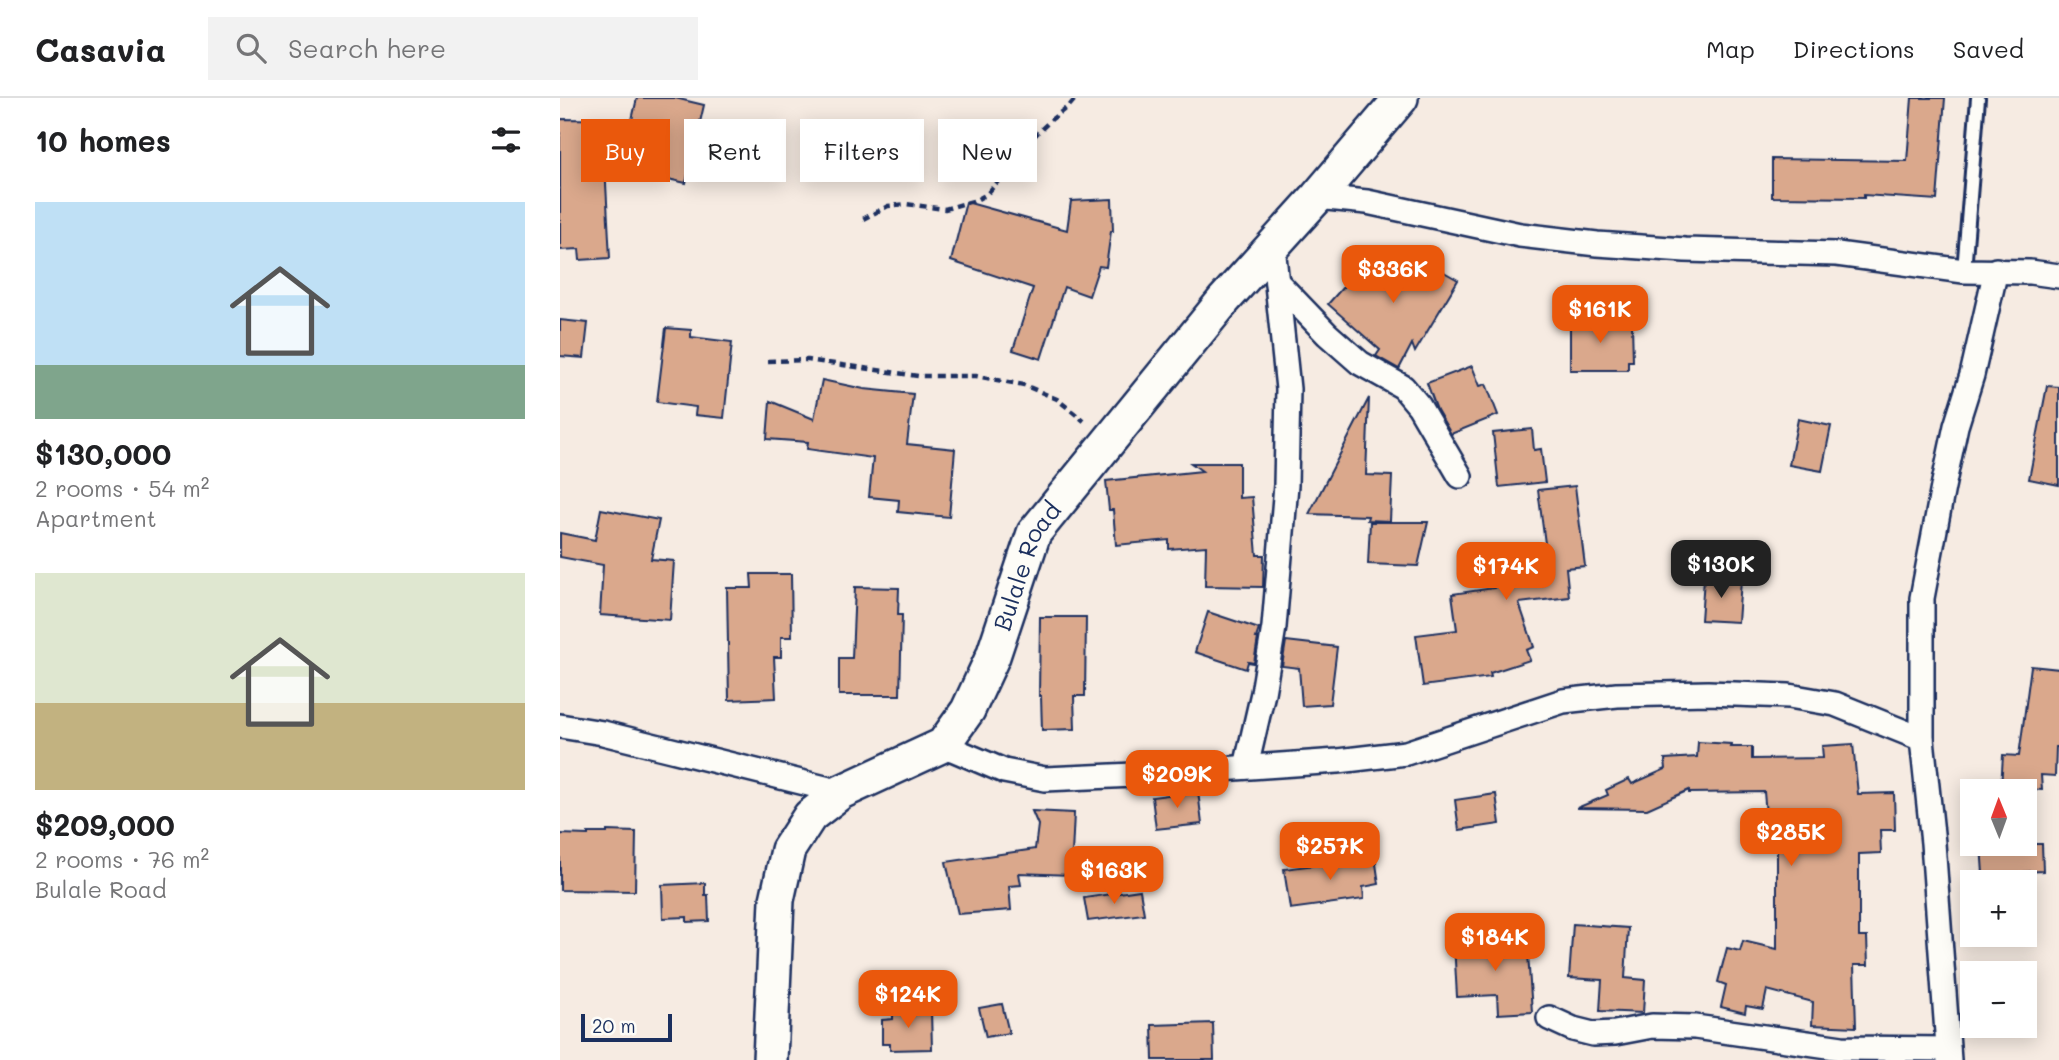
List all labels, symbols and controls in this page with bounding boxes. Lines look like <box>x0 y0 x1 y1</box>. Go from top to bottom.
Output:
search box <box>208 17 698 80</box>
text: Casavia <box>35 27 166 70</box>
icon: search <box>232 29 270 67</box>
text: Search here <box>288 31 446 65</box>
text: Map <box>1706 33 1755 64</box>
text: Directions <box>1793 33 1915 64</box>
text: Saved <box>1953 33 2024 64</box>
chip: Buy <box>581 119 670 182</box>
chip: Rent <box>684 119 786 182</box>
chip: Filters <box>800 119 924 182</box>
chip: New <box>938 119 1037 182</box>
text: 10 homes <box>35 120 171 160</box>
icon: filters <box>487 121 525 159</box>
pin: $336K <box>1344 246 1442 305</box>
icon: home <box>217 248 343 374</box>
text: $336K <box>1358 253 1428 283</box>
pin: $161K <box>1551 286 1649 345</box>
text: $161K <box>1568 293 1632 323</box>
text: $130,000 <box>35 433 171 473</box>
text: 2 rooms · 54 m² <box>35 473 210 503</box>
street label: Bulale Road <box>986 495 1067 634</box>
text: Apartment <box>35 503 157 533</box>
pin: $130K <box>1672 540 1770 600</box>
pin: $174K <box>1457 542 1555 602</box>
text: $130K <box>1687 548 1755 578</box>
text: $174K <box>1473 550 1539 580</box>
icon: home <box>217 619 343 745</box>
pin: $209K <box>1128 750 1226 810</box>
text: $209K <box>1142 758 1212 788</box>
north arrow <box>1960 779 2037 856</box>
map controls <box>1960 779 2037 1038</box>
text: $209,000 <box>35 804 175 844</box>
pin: $285K <box>1742 808 1840 868</box>
text: $285K <box>1756 816 1826 846</box>
pin: $257K <box>1281 822 1379 882</box>
text: $257K <box>1296 830 1364 860</box>
text: 2 rooms · 76 m² <box>35 844 209 874</box>
pin: $163K <box>1065 846 1163 906</box>
text: $163K <box>1080 854 1148 884</box>
button: + <box>1960 870 2037 947</box>
text: Bulale Road <box>35 874 167 904</box>
pin: $184K <box>1446 914 1544 973</box>
text: $184K <box>1461 921 1529 951</box>
button: − <box>1960 961 2037 1038</box>
pin: $124K <box>859 970 957 1030</box>
text: $124K <box>875 978 941 1008</box>
scale bar <box>581 1011 672 1043</box>
text: 20 m <box>592 1013 636 1038</box>

